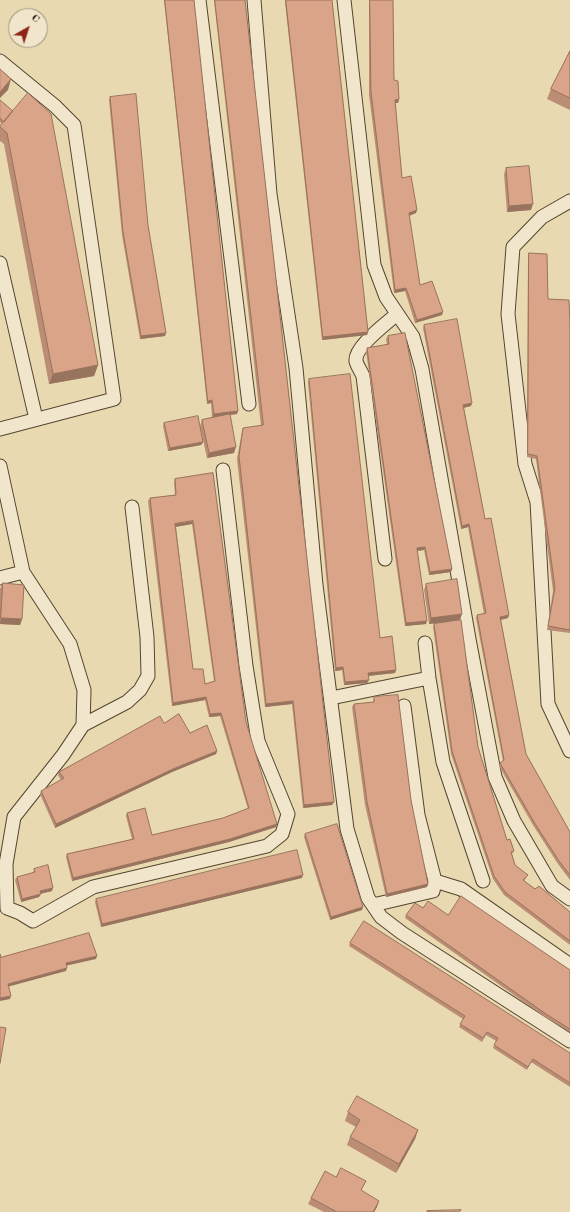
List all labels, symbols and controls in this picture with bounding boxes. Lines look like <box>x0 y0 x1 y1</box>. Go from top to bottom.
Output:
north arrow <box>8 8 48 48</box>
text: С <box>29 12 42 26</box>

